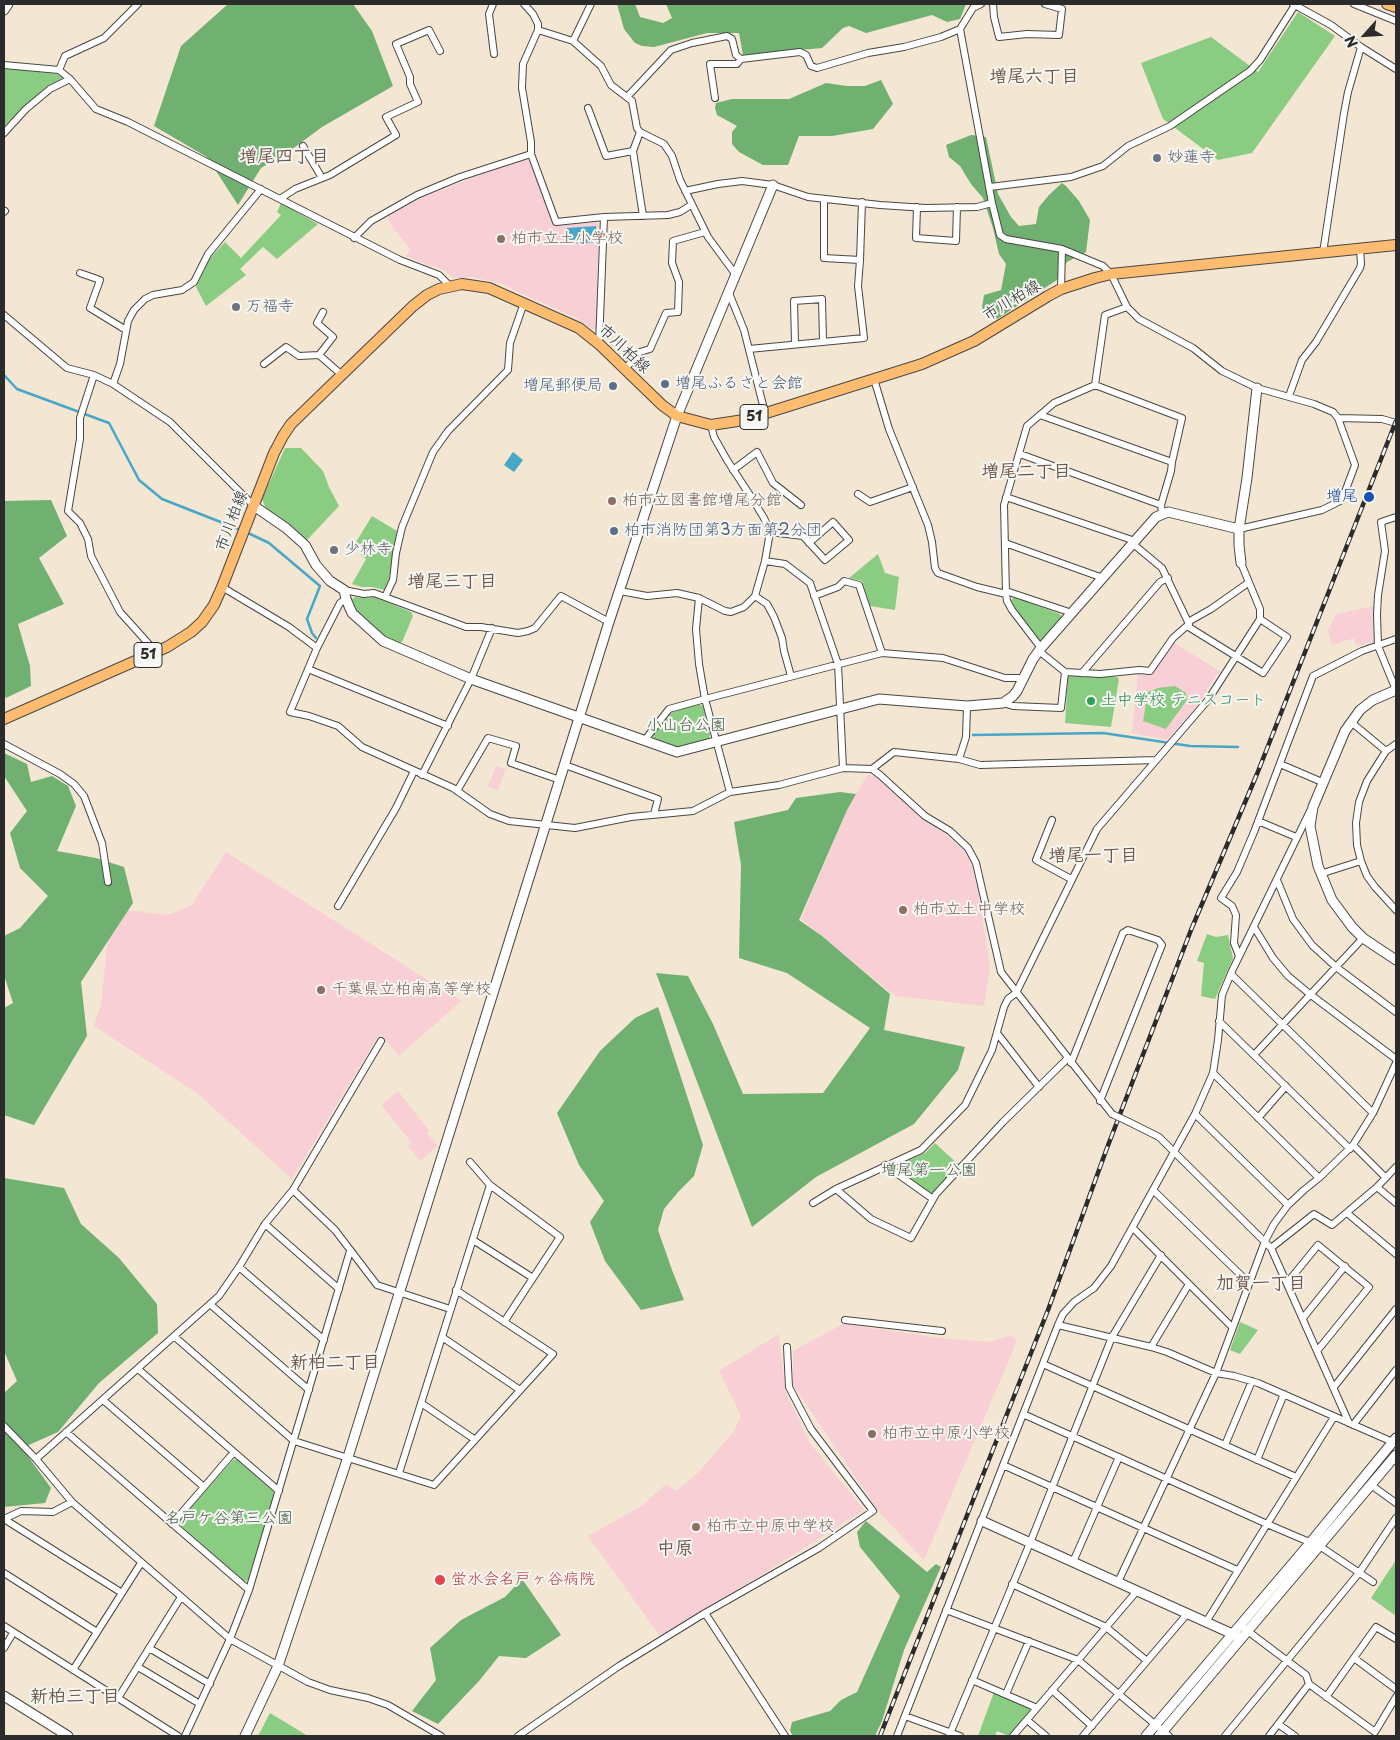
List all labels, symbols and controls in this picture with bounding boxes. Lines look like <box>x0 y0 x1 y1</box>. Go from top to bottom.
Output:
north arrow <box>1340 10 1390 60</box>
text: N <box>1339 32 1363 51</box>
district label: 増尾六丁目 <box>989 66 1079 88</box>
district label: 増尾四丁目 <box>239 146 329 168</box>
place label: 妙蓮寺 <box>1167 148 1215 168</box>
marker: 妙蓮寺 <box>1151 152 1163 164</box>
place label: 柏市立土小学校 <box>511 229 623 249</box>
marker: 柏市立土小学校 <box>495 233 507 245</box>
street label: 市川柏線 <box>980 276 1044 326</box>
place label: 万福寺 <box>246 297 294 317</box>
marker: 万福寺 <box>230 301 242 313</box>
street label: 市川柏線 <box>594 320 654 378</box>
place label: 増尾ふるさと会館 <box>675 374 803 394</box>
place label: 増尾郵便局 <box>523 376 603 396</box>
marker: 増尾ふるさと会館 <box>659 378 671 390</box>
marker: 増尾郵便局 <box>607 380 619 392</box>
road number: 51 <box>740 404 768 430</box>
district label: 増尾二丁目 <box>981 461 1071 483</box>
place label: 増尾 <box>1326 487 1358 507</box>
street label: 市川柏線 <box>212 488 252 554</box>
marker: 増尾 <box>1362 490 1376 504</box>
place label: 柏市立図書館増尾分館 <box>622 491 782 511</box>
marker: 柏市立図書館増尾分館 <box>606 495 618 507</box>
place label: 柏市消防団第3方面第2分団 <box>624 521 822 541</box>
marker: 柏市消防団第3方面第2分団 <box>608 525 620 537</box>
place label: 少林寺 <box>344 540 392 560</box>
marker: 少林寺 <box>328 544 340 556</box>
district label: 増尾三丁目 <box>407 571 497 593</box>
road number: 51 <box>134 642 162 668</box>
place label: 土中学校 テニスコート <box>1101 691 1266 711</box>
marker: 土中学校 テニスコート <box>1085 695 1097 707</box>
park label: 小山台公園 <box>646 716 726 736</box>
district label: 増尾一丁目 <box>1048 845 1138 867</box>
place label: 柏市立土中学校 <box>913 900 1025 920</box>
marker: 柏市立土中学校 <box>897 904 909 916</box>
place label: 千葉県立柏南高等学校 <box>331 980 491 1000</box>
marker: 千葉県立柏南高等学校 <box>315 984 327 996</box>
park label: 増尾第一公園 <box>881 1161 977 1181</box>
district label: 加賀一丁目 <box>1216 1273 1306 1295</box>
district label: 新柏二丁目 <box>290 1352 380 1374</box>
place label: 柏市立中原小学校 <box>882 1424 1010 1444</box>
marker: 柏市立中原小学校 <box>866 1428 878 1440</box>
park label: 名戸ケ谷第三公園 <box>165 1509 293 1529</box>
place label: 柏市立中原中学校 <box>706 1517 834 1537</box>
marker: 柏市立中原中学校 <box>690 1521 702 1533</box>
district label: 中原 <box>657 1538 693 1560</box>
place label: 蛍水会名戸ヶ谷病院 <box>451 1570 595 1590</box>
marker: 蛍水会名戸ヶ谷病院 <box>433 1573 447 1587</box>
district label: 新柏三丁目 <box>30 1686 120 1708</box>

